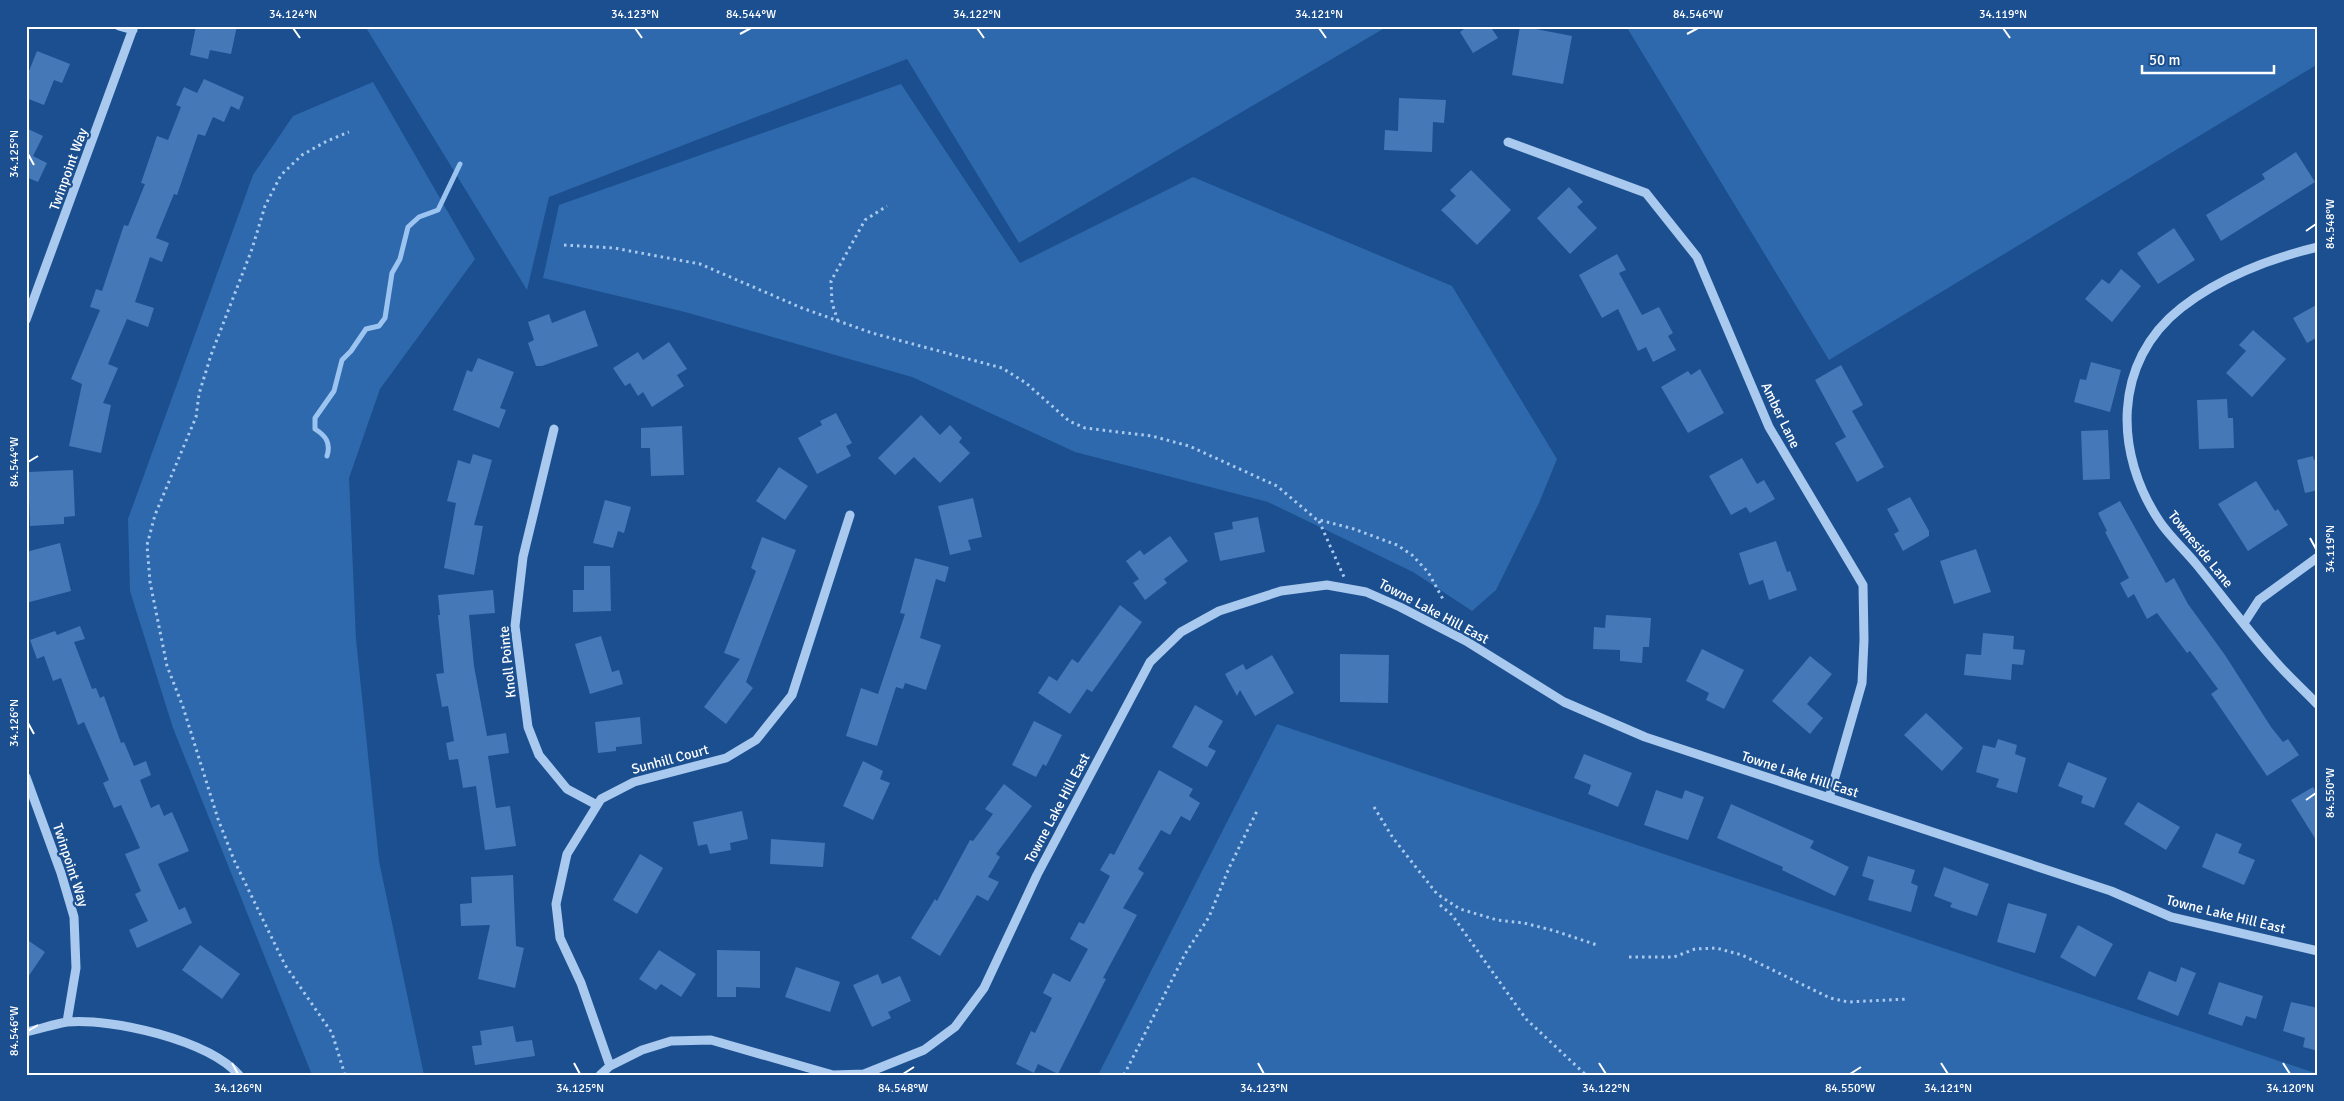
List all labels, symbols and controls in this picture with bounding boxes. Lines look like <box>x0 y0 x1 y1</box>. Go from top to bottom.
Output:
text: 34.124°N <box>269 7 317 22</box>
text: 34.123°N <box>611 7 659 22</box>
text: 84.544°W <box>726 7 776 22</box>
text: 34.122°N <box>953 7 1001 22</box>
text: 34.121°N <box>1295 7 1343 22</box>
text: 84.546°W <box>1673 7 1723 22</box>
text: 34.119°N <box>1979 7 2027 22</box>
scale bar <box>2142 42 2274 74</box>
text: 50 m <box>2149 51 2180 69</box>
street label: Twinpoint Way <box>46 125 91 213</box>
text: 34.125°N <box>7 130 22 178</box>
text: 84.548°W <box>2323 199 2338 249</box>
street label: Amber Lane <box>1757 379 1804 451</box>
text: 84.544°W <box>7 437 22 487</box>
street label: Towneside Lane <box>2164 507 2237 591</box>
text: 34.119°N <box>2323 525 2338 573</box>
street label: Towne Lake Hill East <box>1376 575 1492 648</box>
street label: Knoll Pointe <box>495 625 520 699</box>
text: 34.126°N <box>7 699 22 747</box>
street label: Sunhill Court <box>630 741 711 778</box>
street label: Towne Lake Hill East <box>1739 748 1861 801</box>
street label: Towne Lake Hill East <box>1021 750 1094 866</box>
text: 84.550°W <box>2323 768 2338 818</box>
street label: Twinpoint Way <box>49 821 92 909</box>
street label: Towne Lake Hill East <box>2165 891 2287 938</box>
text: 84.546°W <box>7 1006 22 1056</box>
text: 34.126°N <box>214 1081 262 1096</box>
text: 34.125°N <box>556 1081 604 1096</box>
text: 84.548°W <box>878 1081 928 1096</box>
text: 34.123°N <box>1240 1081 1288 1096</box>
text: 34.122°N <box>1582 1081 1630 1096</box>
text: 84.550°W <box>1825 1081 1875 1096</box>
text: 34.121°N <box>1924 1081 1972 1096</box>
text: 34.120°N <box>2266 1081 2314 1096</box>

